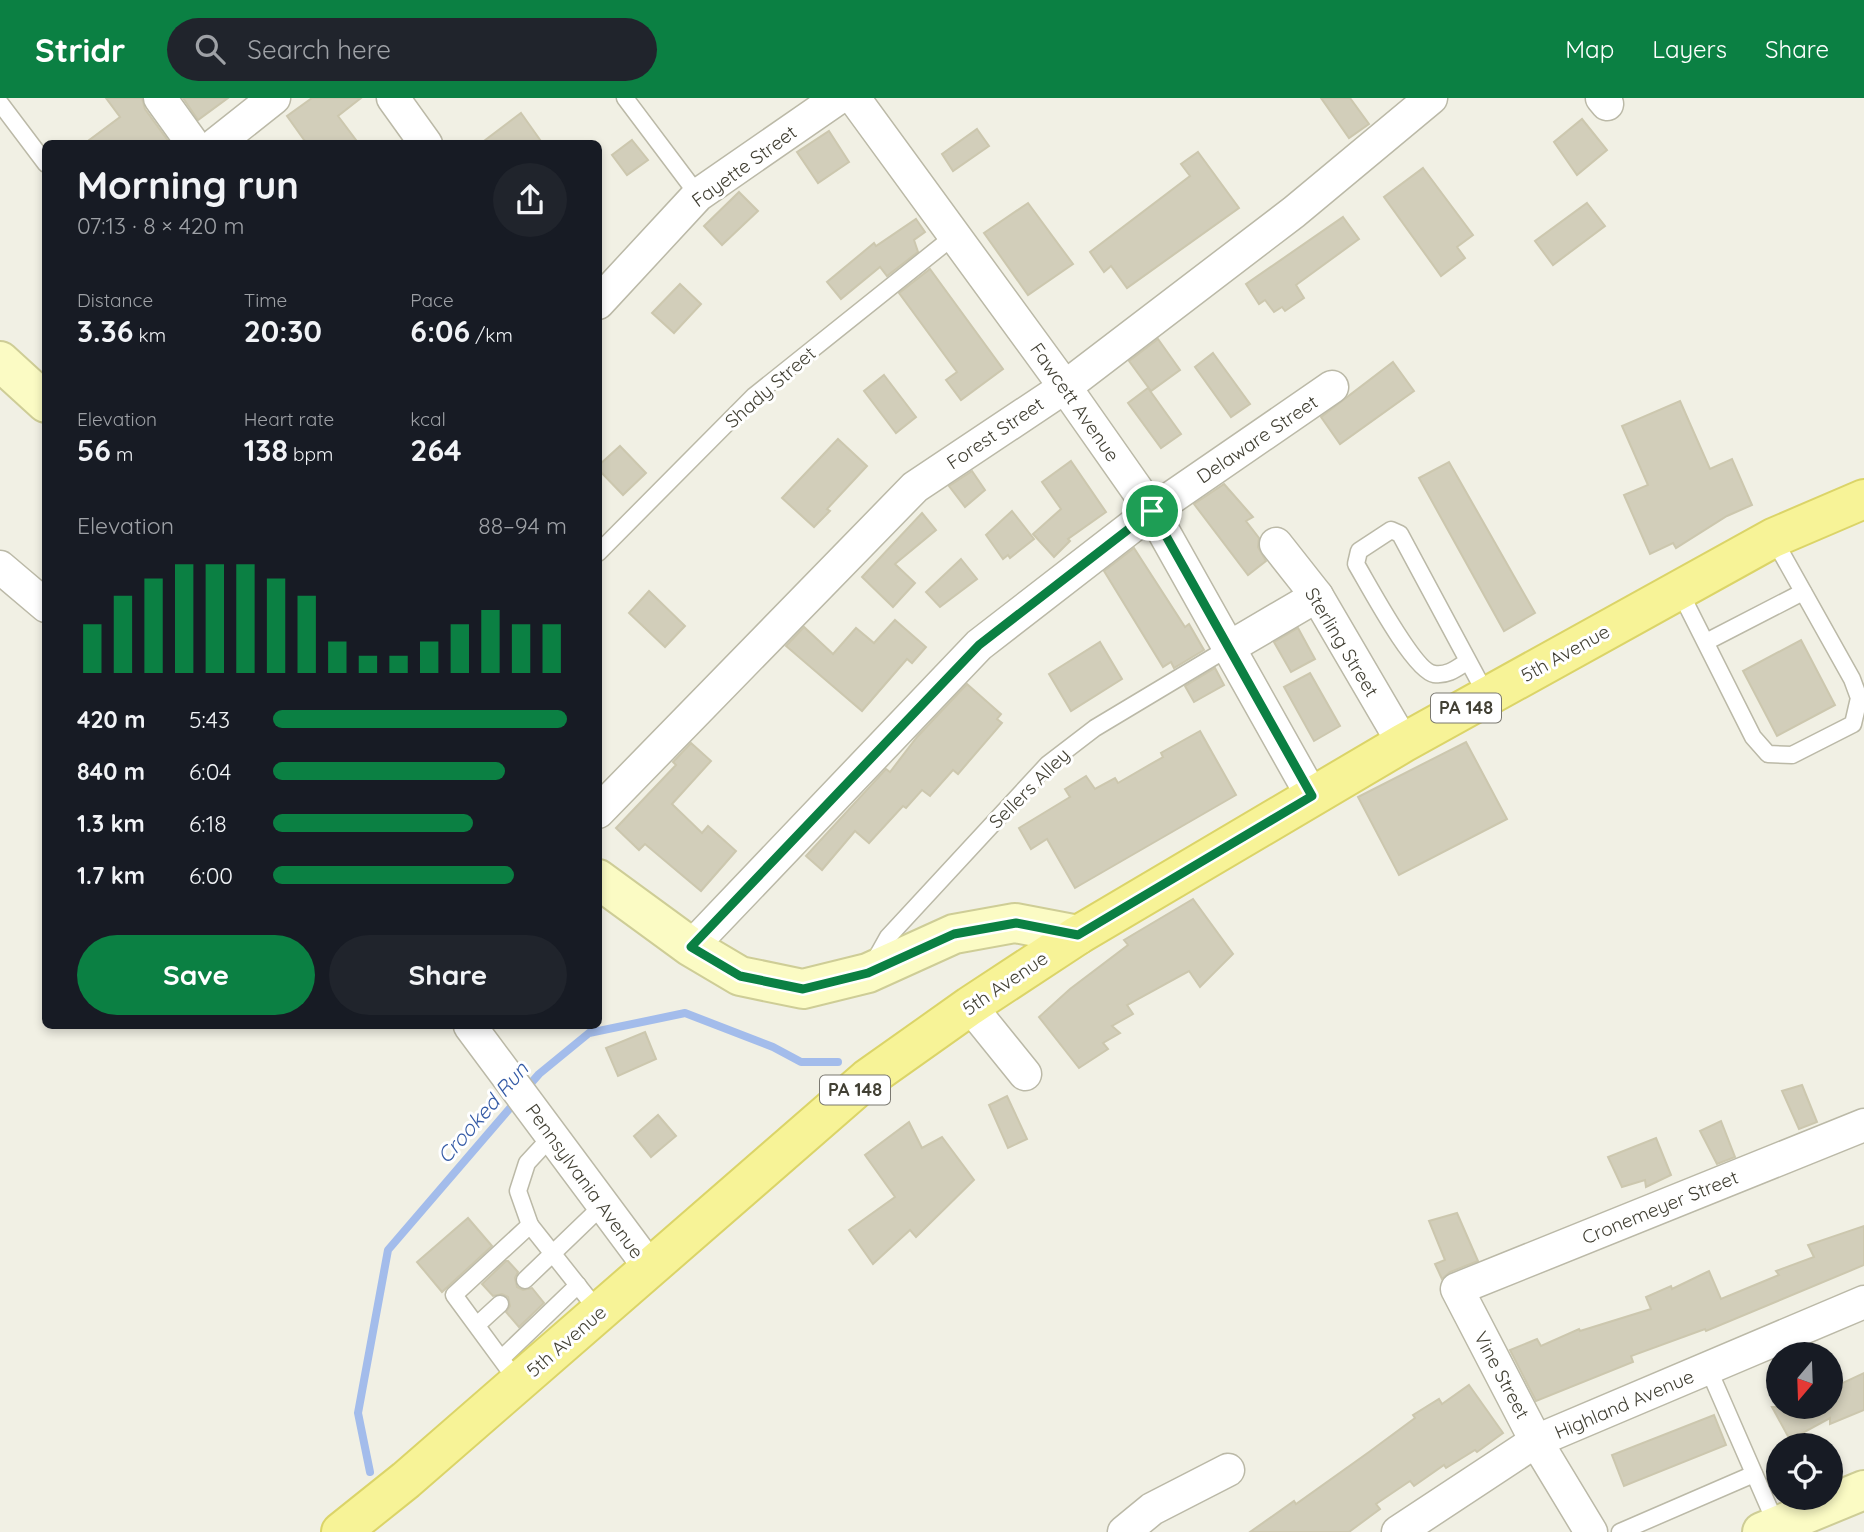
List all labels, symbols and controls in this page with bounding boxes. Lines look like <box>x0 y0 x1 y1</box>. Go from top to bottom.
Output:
search box <box>167 18 657 81</box>
text: Stridr <box>35 29 125 70</box>
icon: search <box>191 30 229 68</box>
text: Search here <box>247 33 391 66</box>
text: Map <box>1565 34 1614 64</box>
text: Layers <box>1652 34 1727 64</box>
text: Share <box>1765 34 1829 64</box>
street label: Fayette Street <box>687 120 801 212</box>
text: Morning run <box>77 161 299 209</box>
button: share <box>493 163 567 237</box>
text: 07:13 · 8 × 420 m <box>77 211 245 240</box>
text: Distance <box>77 288 153 312</box>
text: Time <box>244 288 287 312</box>
text: Pace <box>410 288 454 312</box>
text: 3.36 <box>77 312 133 350</box>
text: 20:30 <box>244 312 322 350</box>
text: 6:06 <box>410 312 470 350</box>
text: km <box>133 323 166 347</box>
text: /km <box>470 323 513 347</box>
street label: Fawcett Avenue <box>1025 338 1125 466</box>
street label: Shady Street <box>720 341 820 433</box>
street label: Delaware Street <box>1192 390 1322 488</box>
street label: Forest Street <box>942 392 1048 474</box>
text: Elevation <box>77 407 157 431</box>
text: Heart rate <box>244 407 334 431</box>
text: kcal <box>410 407 446 431</box>
text: 56 <box>77 431 111 469</box>
text: 138 <box>244 431 288 469</box>
text: 264 <box>410 431 462 469</box>
text: m <box>111 442 133 466</box>
text: bpm <box>288 442 333 466</box>
pin <box>1122 481 1182 541</box>
icon: arrive <box>1133 492 1171 530</box>
text: Elevation <box>77 511 174 540</box>
text: 88–94 m <box>478 511 567 540</box>
street label: Sterling Street <box>1300 583 1384 701</box>
street label: 5th Avenue <box>1516 619 1614 687</box>
road number: PA 148 <box>1431 694 1501 722</box>
text: 420 m <box>77 705 145 734</box>
text: 5:43 <box>189 705 230 734</box>
street label: Sellers Alley <box>984 743 1074 833</box>
text: 840 m <box>77 757 145 786</box>
text: 6:04 <box>189 757 231 786</box>
text: 1.3 km <box>77 809 145 838</box>
text: 6:18 <box>189 809 227 838</box>
text: 1.7 km <box>77 861 145 890</box>
text: 6:00 <box>189 861 233 890</box>
button: Save <box>77 935 315 1015</box>
button: Share <box>329 935 567 1015</box>
street label: 5th Avenue <box>958 946 1052 1020</box>
water label: Crooked Run <box>431 1056 534 1168</box>
road number: PA 148 <box>820 1076 890 1105</box>
street label: Pennsylvania Avenue <box>521 1099 649 1263</box>
street label: Cronemeyer Street <box>1578 1165 1742 1249</box>
street label: 5th Avenue <box>521 1300 611 1382</box>
street label: Vine Street <box>1469 1327 1535 1423</box>
north arrow <box>1766 1342 1843 1419</box>
map controls <box>1766 1342 1843 1510</box>
street label: Highland Avenue <box>1551 1364 1697 1444</box>
button: locate <box>1766 1433 1843 1510</box>

